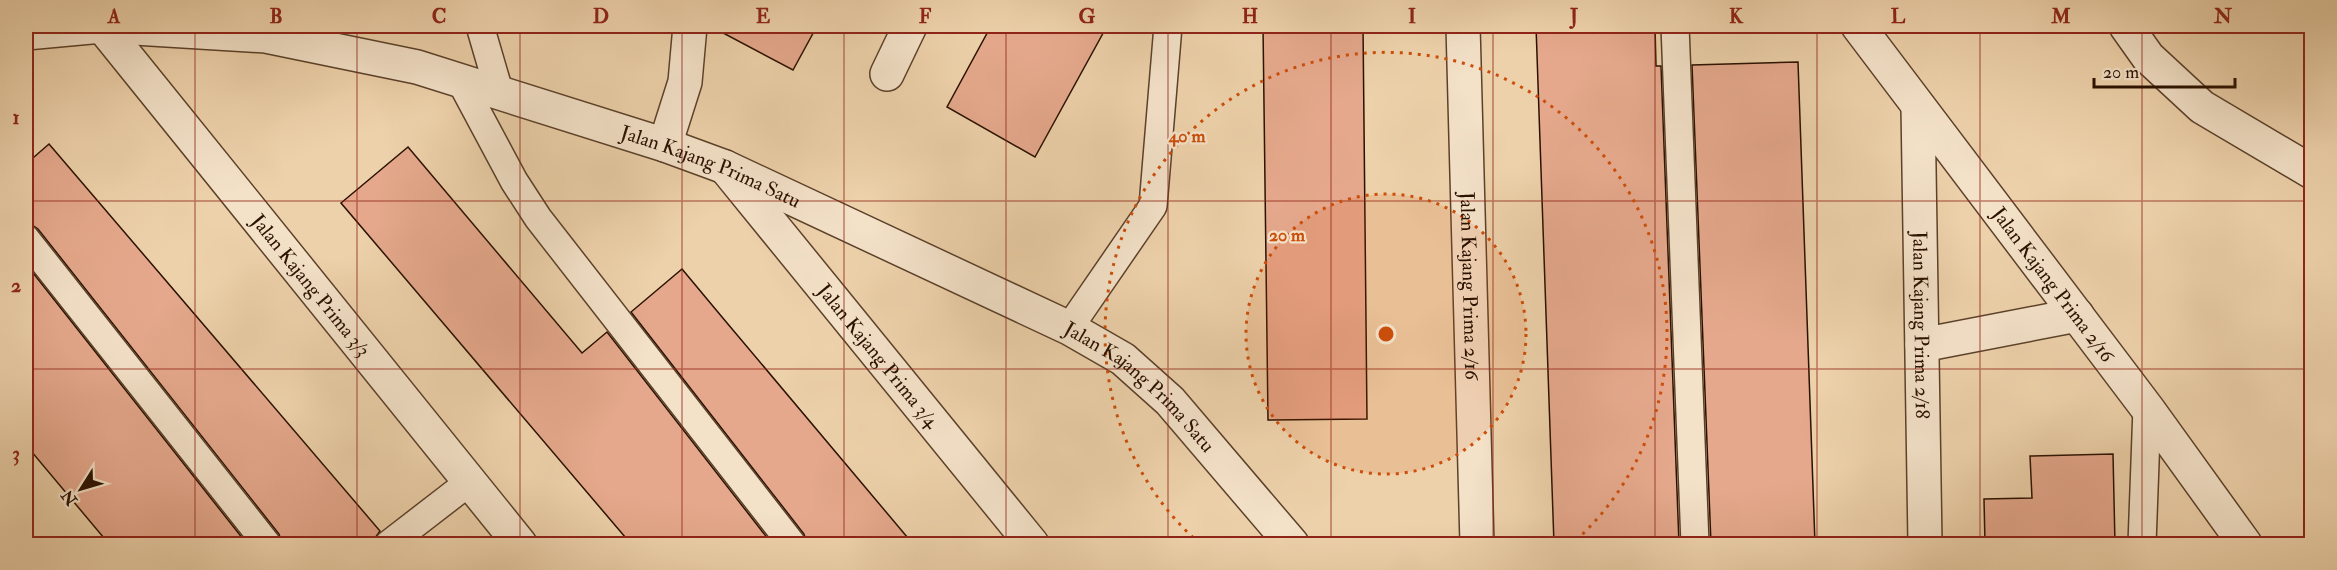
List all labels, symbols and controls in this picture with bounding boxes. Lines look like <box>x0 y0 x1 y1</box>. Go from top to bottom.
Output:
text: A <box>107 4 121 29</box>
text: B <box>269 4 283 29</box>
text: C <box>432 4 446 29</box>
text: D <box>593 4 609 29</box>
text: E <box>756 4 771 29</box>
text: F <box>919 4 932 29</box>
text: G <box>1079 4 1096 29</box>
text: H <box>1242 4 1258 29</box>
text: I <box>1408 4 1416 29</box>
text: J <box>1569 4 1578 29</box>
text: K <box>1729 4 1744 29</box>
text: L <box>1891 4 1906 29</box>
text: M <box>2050 4 2071 29</box>
text: N <box>2213 4 2233 29</box>
scale bar <box>2094 51 2235 89</box>
text: 20 m <box>2103 61 2139 84</box>
text: 1 <box>12 105 20 130</box>
street label: Jalan Kajang Prima Satu <box>617 120 805 214</box>
text: 40 m <box>1168 125 1206 148</box>
street label: Jalan Kajang Prima 2/16 <box>1454 191 1485 381</box>
street label: Jalan Kajang Prima 2/16 <box>1986 201 2120 368</box>
street label: Jalan Kajang Prima 3/3 <box>245 208 376 362</box>
text: 20 m <box>1269 224 1306 247</box>
street label: Jalan Kajang Prima 2/18 <box>1907 230 1935 419</box>
text: 2 <box>11 273 21 298</box>
street label: Jalan Kajang Prima 3/4 <box>811 278 945 434</box>
street label: Jalan Kajang Prima Satu <box>1059 315 1220 457</box>
centre of rings <box>1376 324 1396 344</box>
text: 3 <box>12 441 20 466</box>
north arrow <box>51 459 111 519</box>
text: N <box>57 485 83 510</box>

